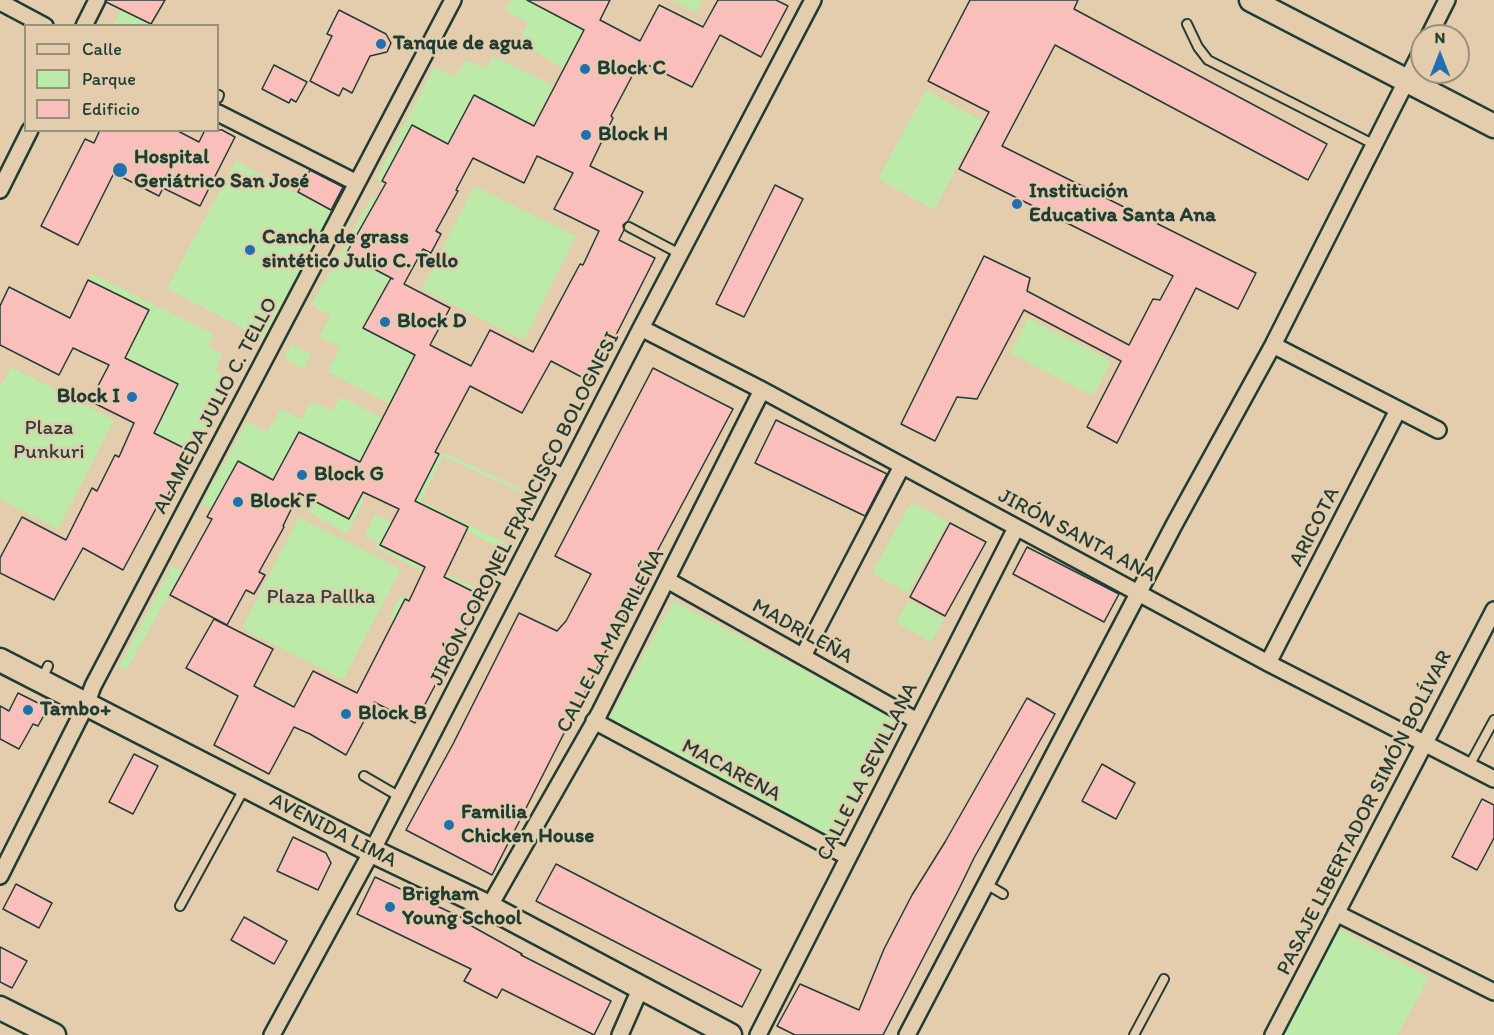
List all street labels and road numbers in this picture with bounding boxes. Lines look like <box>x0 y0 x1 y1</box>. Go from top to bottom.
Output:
street label: ALAMEDA JULIO C. TELLO <box>148 294 284 518</box>
street label: JIRÓN CORONEL FRANCISCO BOLOGNESI <box>424 328 626 690</box>
street label: ARICOTA <box>1284 483 1346 571</box>
street label: JIRÓN SANTA ANA <box>994 484 1160 588</box>
street label: CALLE LA MADRILEÑA <box>552 545 670 737</box>
street label: MADRILEÑA <box>747 594 857 670</box>
street label: PASAJE LIBERTADOR SIMÓN BOLÍVAR <box>1272 647 1458 979</box>
street label: CALLE LA SEVILLANA <box>812 679 924 865</box>
street label: MACARENA <box>677 734 785 808</box>
street label: AVENIDA LIMA <box>265 788 401 874</box>

